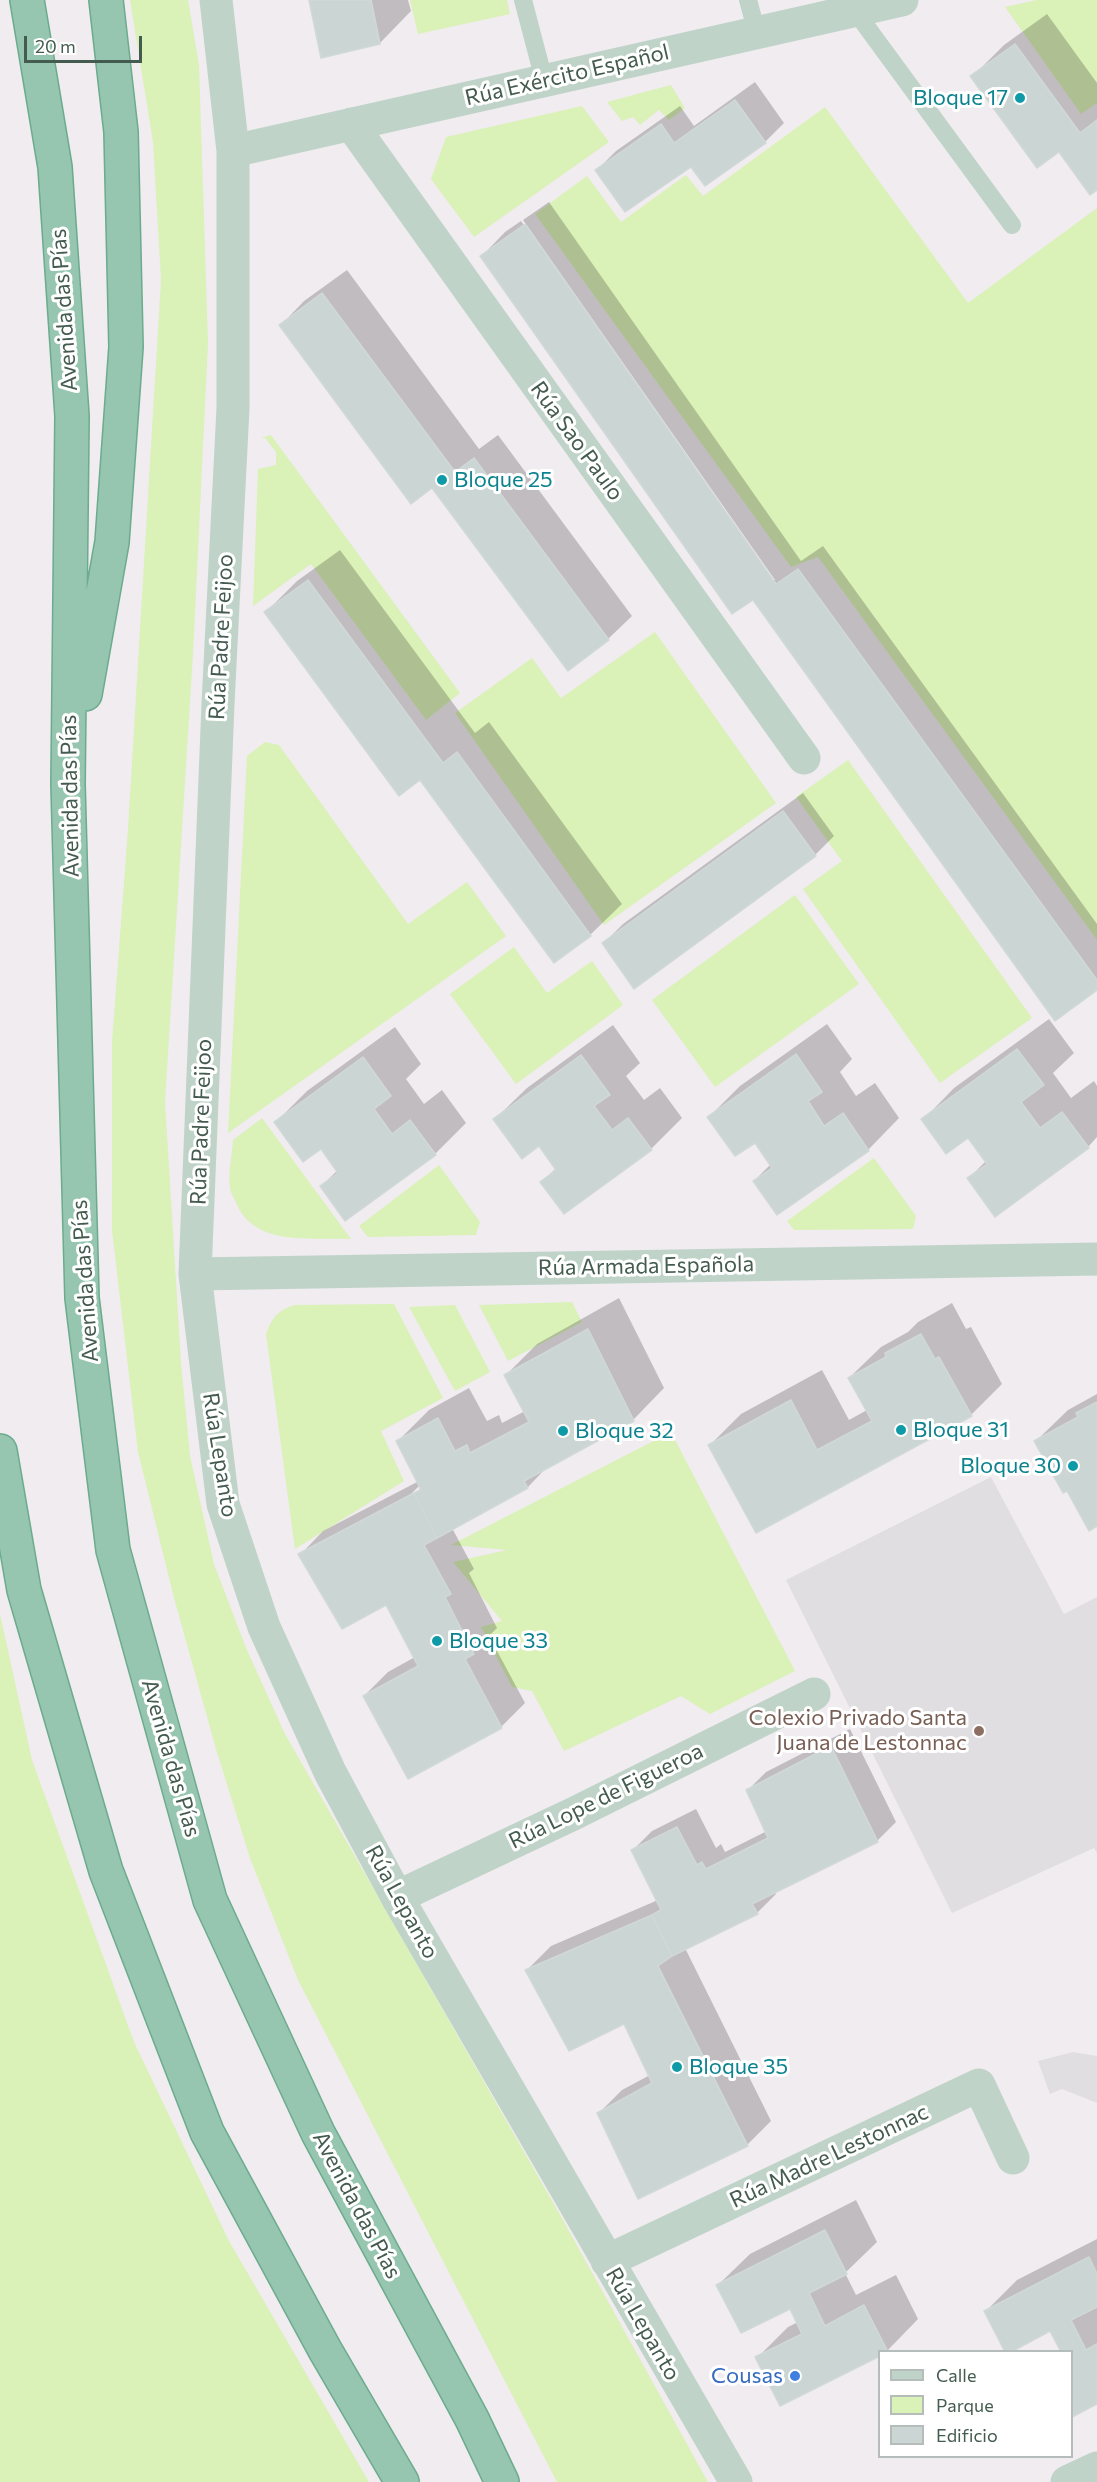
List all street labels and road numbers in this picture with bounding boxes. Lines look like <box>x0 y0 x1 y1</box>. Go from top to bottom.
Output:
street label: Rúa Exército Español <box>462 39 672 111</box>
street label: Avenida das Pías <box>45 228 83 392</box>
street label: Rúa Sao Paulo <box>525 376 629 506</box>
street label: Rúa Padre Feijoo <box>203 553 239 721</box>
street label: Avenida das Pías <box>55 714 85 878</box>
street label: Rúa Padre Feijoo <box>185 1039 217 1205</box>
street label: Avenida das Pías <box>66 1199 104 1363</box>
street label: Rúa Armada Española <box>538 1251 754 1281</box>
street label: Rúa Lepanto <box>197 1391 243 1519</box>
street label: Avenida das Pías <box>136 1676 206 1840</box>
street label: Rúa Lope de Figueroa <box>505 1737 707 1855</box>
street label: Rúa Lepanto <box>360 1841 444 1963</box>
street label: Rúa Madre Lestonnac <box>726 2098 932 2214</box>
street label: Avenida das Pías <box>307 2127 407 2283</box>
street label: Rúa Lepanto <box>600 2263 686 2385</box>

